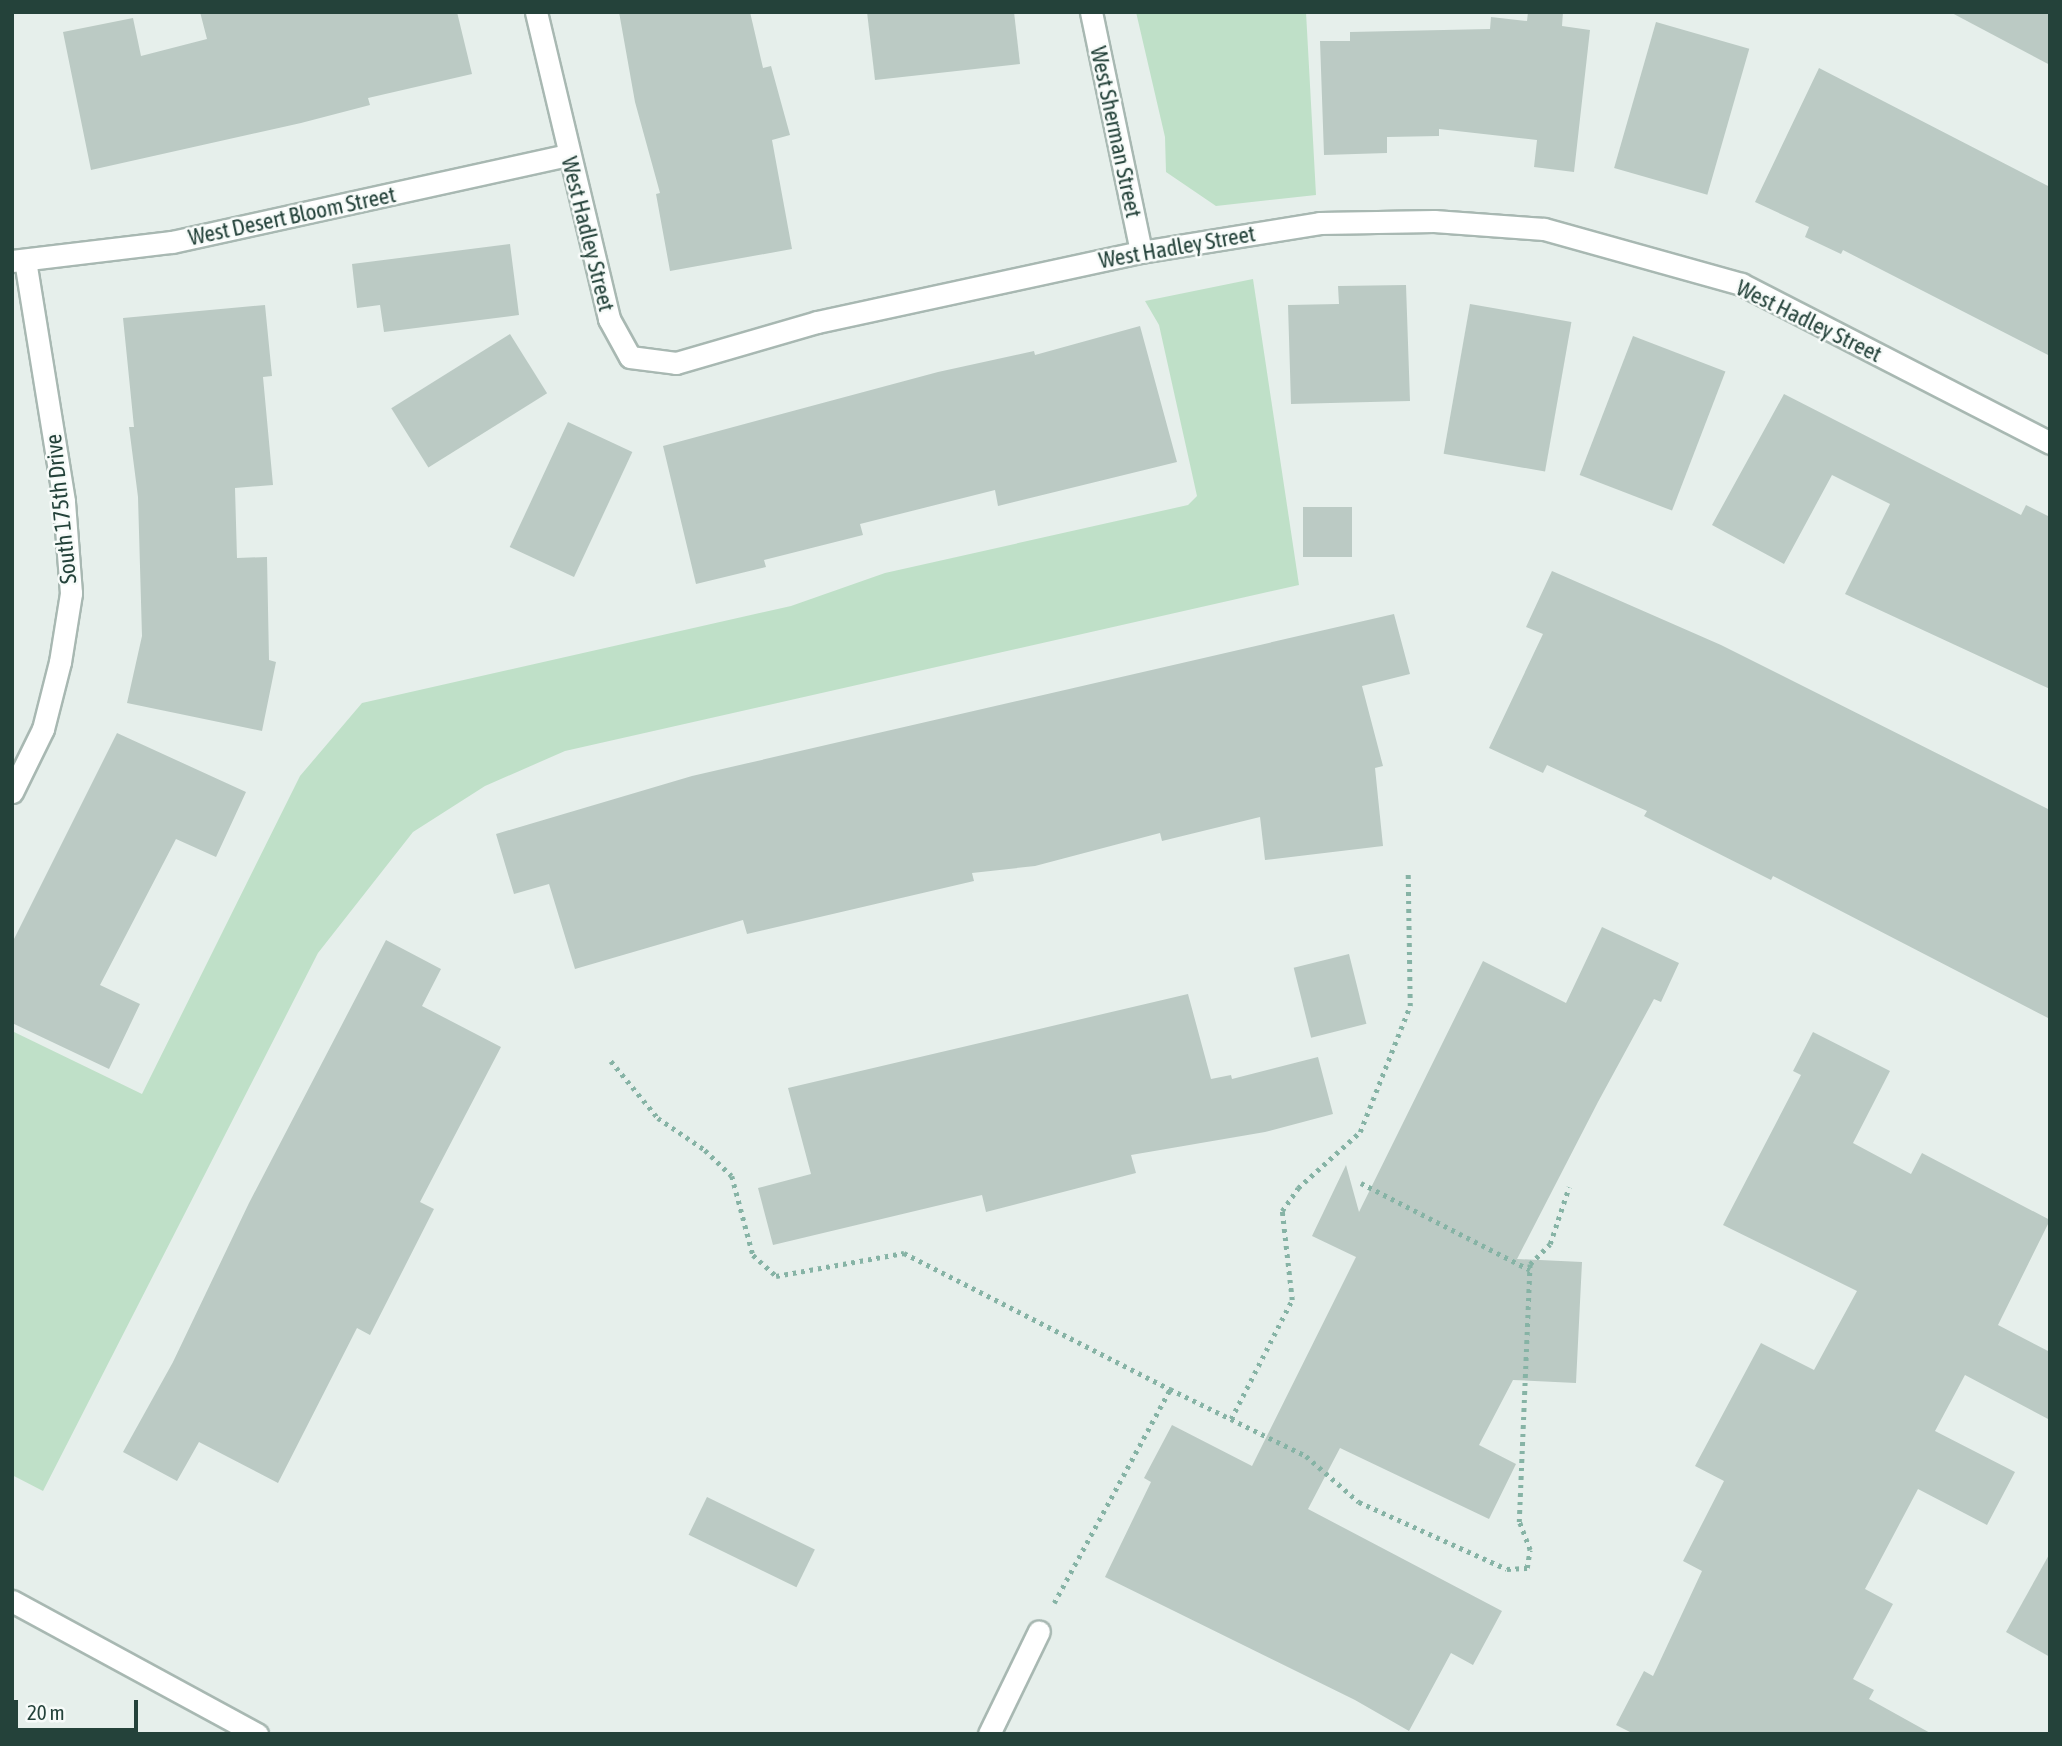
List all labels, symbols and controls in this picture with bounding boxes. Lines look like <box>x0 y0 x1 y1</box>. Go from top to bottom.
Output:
street label: West Sherman Street <box>1084 44 1148 220</box>
street label: West Hadley Street <box>555 154 621 314</box>
street label: West Desert Bloom Street <box>186 181 398 251</box>
street label: West Hadley Street <box>1097 220 1257 274</box>
street label: West Hadley Street <box>1732 274 1886 368</box>
street label: South 175th Drive <box>39 433 83 585</box>
scale bar <box>18 1686 142 1730</box>
text: 20 m <box>27 1700 65 1724</box>

